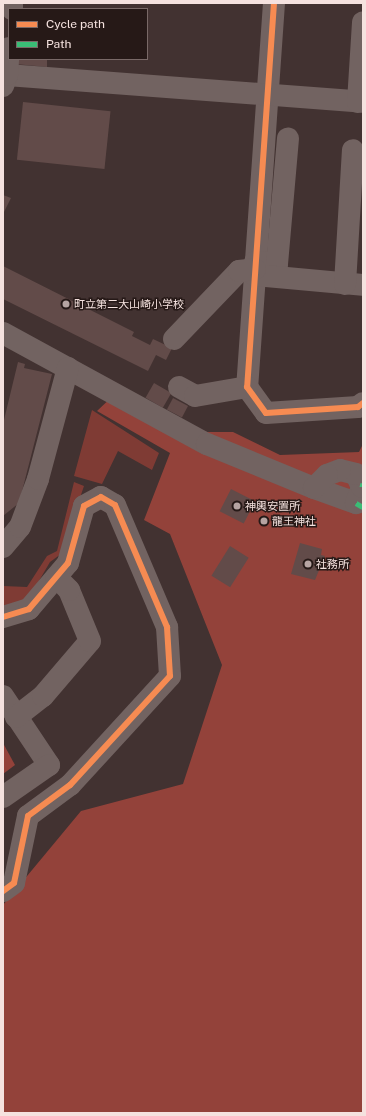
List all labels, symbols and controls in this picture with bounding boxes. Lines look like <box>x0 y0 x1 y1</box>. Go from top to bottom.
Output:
legend <box>8 8 148 60</box>
text: Cycle path <box>46 17 105 31</box>
text: Path <box>46 37 72 51</box>
place label: 町立第二大山崎小学校 <box>74 297 184 311</box>
marker: 町立第二大山崎小学校 <box>61 299 71 309</box>
place label: 神輿安置所 <box>245 499 300 513</box>
marker: 神輿安置所 <box>232 501 242 511</box>
place label: 龍王神社 <box>272 514 316 528</box>
marker: 龍王神社 <box>259 516 269 526</box>
place label: 社務所 <box>316 557 349 571</box>
marker: 社務所 <box>303 559 313 569</box>

